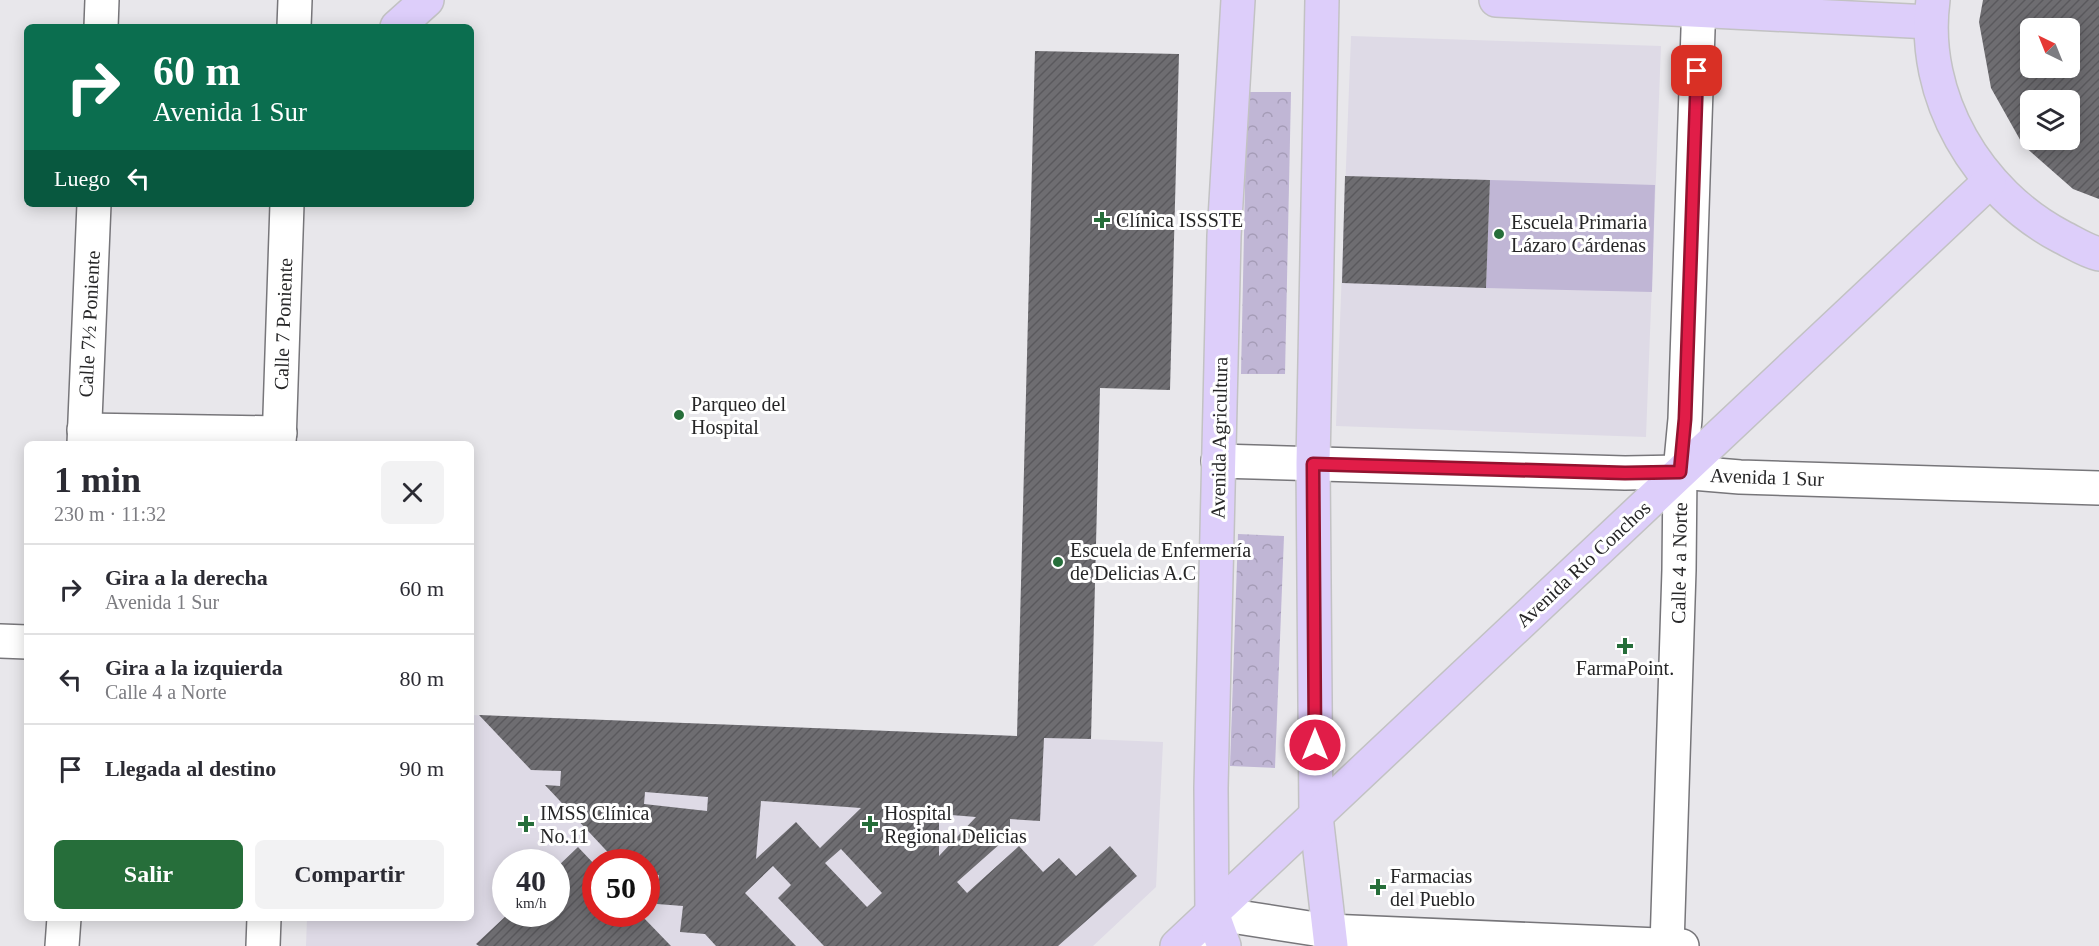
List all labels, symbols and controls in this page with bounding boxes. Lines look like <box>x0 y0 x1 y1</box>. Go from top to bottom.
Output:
north arrow <box>2020 18 2080 78</box>
map controls <box>2020 18 2080 150</box>
pin <box>1671 45 1722 96</box>
icon: right <box>54 48 132 126</box>
text: 60 m <box>153 48 241 94</box>
icon: arrive <box>1680 54 1713 87</box>
button: layers <box>2020 90 2080 150</box>
text: Avenida 1 Sur <box>153 97 307 127</box>
icon: left <box>122 162 155 195</box>
text: Luego <box>54 166 110 191</box>
place label: Clínica ISSSTE <box>1116 209 1243 231</box>
marker: Clínica ISSSTE <box>1093 211 1111 229</box>
place label: Escuela Primaria Lázaro Cárdenas <box>1511 211 1647 256</box>
marker: Escuela Primaria Lázaro Cárdenas <box>1492 227 1506 241</box>
street label: Calle 7½ Poniente <box>74 250 104 398</box>
street label: Calle 7 Poniente <box>270 257 296 390</box>
street label: Avenida Agricultura <box>1207 357 1232 519</box>
place label: Parqueo del Hospital <box>691 393 786 439</box>
marker: Parqueo del Hospital <box>672 408 686 422</box>
text: 1 min <box>54 460 141 500</box>
button: close <box>381 461 444 524</box>
street label: Avenida 1 Sur <box>1710 464 1825 490</box>
street label: Avenida Río Conchos <box>1511 496 1655 632</box>
street label: Calle 4 a Norte <box>1667 502 1691 624</box>
text: 230 m · 11:32 <box>54 503 166 525</box>
place label: Escuela de Enfermería de Delicias A.C <box>1070 539 1251 584</box>
marker: Escuela de Enfermería de Delicias A.C <box>1051 555 1065 569</box>
text: Gira a la derecha <box>105 565 268 590</box>
icon: right <box>54 573 87 606</box>
text: 60 m <box>399 576 444 601</box>
text: Avenida 1 Sur <box>105 591 219 613</box>
marker: FarmaPoint. <box>1618 639 1632 653</box>
text: Gira a la izquierda <box>105 655 283 680</box>
place label: FarmaPoint. <box>1576 657 1674 679</box>
icon: left <box>54 663 87 696</box>
text: 80 m <box>399 666 444 691</box>
text: Calle 4 a Norte <box>105 681 227 703</box>
position arrow <box>1283 713 1347 777</box>
icon: arrive <box>54 753 87 786</box>
text: Llegada al destino <box>105 756 276 781</box>
text: 90 m <box>399 756 444 781</box>
place label: IMSS Clínica No.11 <box>540 802 650 847</box>
place label: Hospital Regional Delicias <box>884 802 1027 848</box>
marker: IMSS Clínica No.11 <box>517 815 535 833</box>
marker: Hospital Regional Delicias <box>861 815 879 833</box>
button: Salir <box>54 840 243 909</box>
button: Compartir <box>255 840 444 909</box>
speed limit sign: 50 <box>582 849 660 927</box>
text: 40 <box>516 864 546 897</box>
place label: Farmacias del Pueblo <box>1390 865 1475 910</box>
marker: Farmacias del Pueblo <box>1371 880 1385 894</box>
text: km/h <box>516 895 546 911</box>

